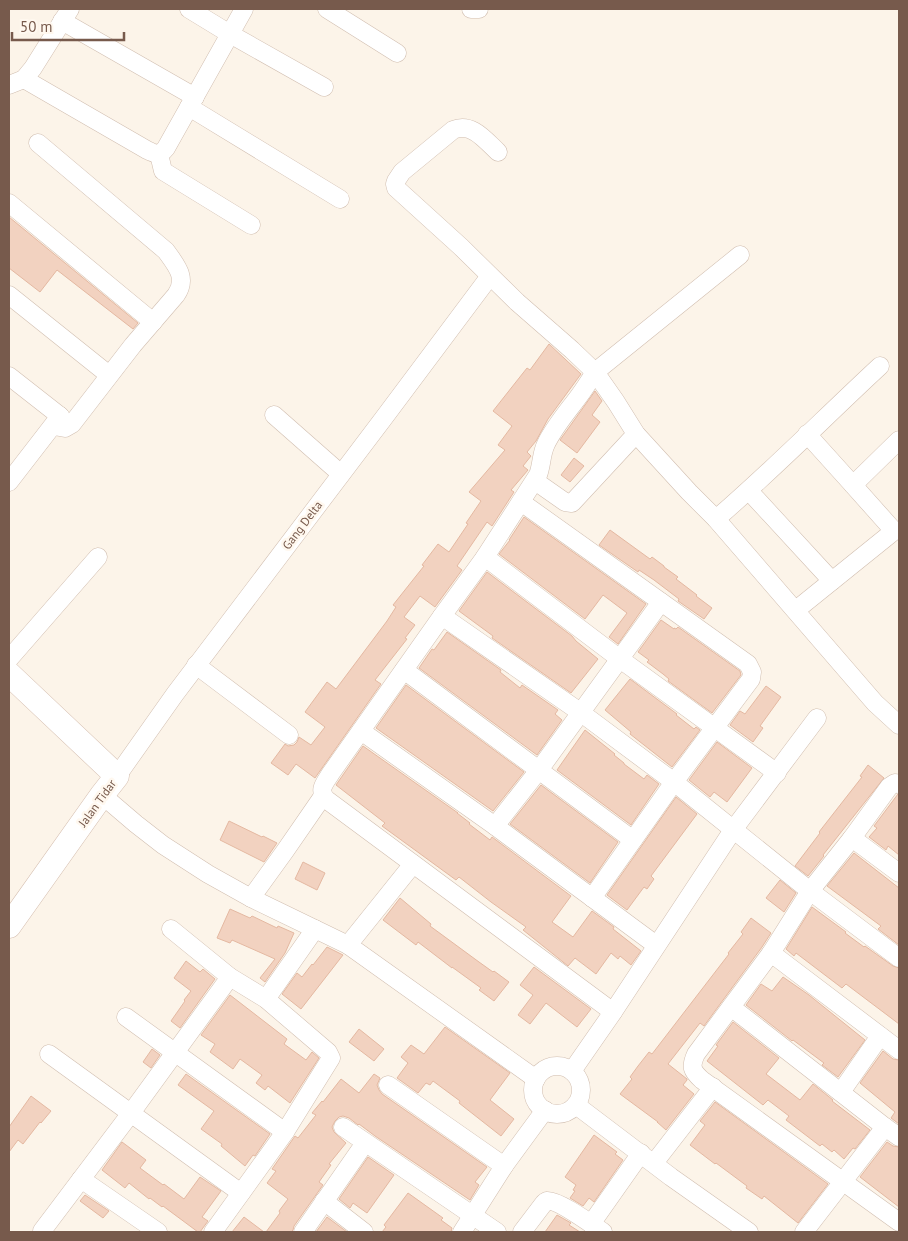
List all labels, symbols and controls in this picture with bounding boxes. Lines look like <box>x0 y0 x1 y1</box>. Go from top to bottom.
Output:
scale bar <box>12 10 125 42</box>
text: 50 m <box>20 17 53 36</box>
street label: Gang Delta <box>279 498 325 552</box>
street label: Jalan Tidar <box>74 776 119 830</box>

